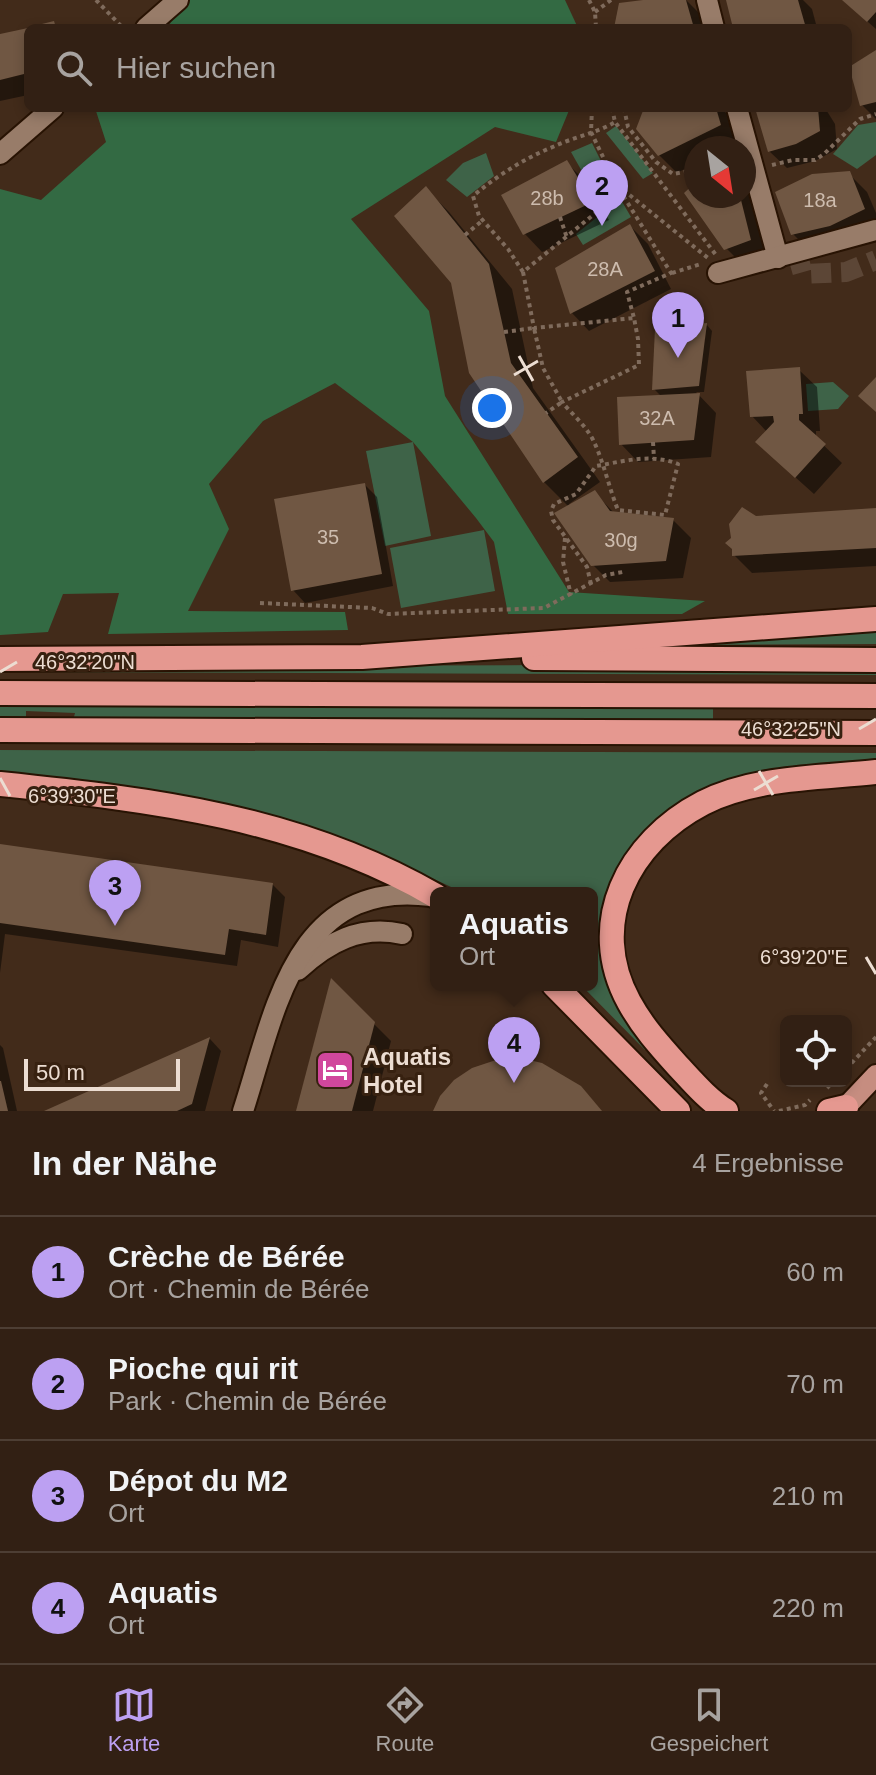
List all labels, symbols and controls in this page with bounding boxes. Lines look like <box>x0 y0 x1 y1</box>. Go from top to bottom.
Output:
search box <box>24 24 852 112</box>
icon: search <box>52 46 96 90</box>
text: Hier suchen <box>116 51 276 84</box>
north arrow <box>684 136 756 208</box>
pin: 2 <box>576 160 628 226</box>
house number: 28b <box>530 187 564 209</box>
house number: 18a <box>803 189 838 211</box>
house number: 28A <box>587 258 623 280</box>
pin: 1 <box>652 292 704 358</box>
your location <box>472 388 512 428</box>
house number: 32A <box>639 407 675 429</box>
house number: 35 <box>317 526 339 548</box>
house number: 30g <box>604 529 638 551</box>
text: 46°32'20"N <box>35 651 135 673</box>
text: 46°32'25"N <box>741 718 841 740</box>
text: 6°39'30"E <box>28 785 116 807</box>
pin: 3 <box>89 860 141 926</box>
popup <box>430 887 598 991</box>
text: Aquatis <box>459 907 569 940</box>
text: Ort <box>459 941 495 971</box>
text: 6°39'20"E <box>760 946 848 968</box>
map controls <box>780 1015 852 1087</box>
button: locate <box>780 1015 852 1087</box>
pin: 4 <box>488 1017 540 1083</box>
place label: Aquatis Hotel <box>363 1043 451 1098</box>
hotel icon: Aquatis Hotel <box>314 1049 356 1091</box>
scale bar <box>24 1055 180 1091</box>
text: 50 m <box>36 1060 85 1085</box>
text: In der Nähe <box>32 1144 217 1182</box>
text: 4 Ergebnisse <box>692 1148 844 1178</box>
text: Crèche de Bérée <box>108 1240 345 1273</box>
text: 1 <box>51 1257 65 1287</box>
text: 60 m <box>786 1257 844 1287</box>
text: Ort · Chemin de Bérée <box>108 1274 370 1304</box>
text: Pioche qui rit <box>108 1352 298 1385</box>
text: 2 <box>51 1369 65 1399</box>
text: 70 m <box>786 1369 844 1399</box>
text: Park · Chemin de Bérée <box>108 1386 387 1416</box>
text: Dépot du M2 <box>108 1464 288 1497</box>
text: 3 <box>51 1481 65 1511</box>
text: 210 m <box>772 1481 844 1511</box>
text: Ort <box>108 1498 144 1528</box>
text: Aquatis <box>108 1576 218 1609</box>
text: 4 <box>51 1593 65 1623</box>
text: 220 m <box>772 1593 844 1623</box>
text: Ort <box>108 1610 144 1640</box>
tab: Karte <box>108 1683 160 1757</box>
tab: Route <box>376 1683 434 1757</box>
tab: Gespeichert <box>650 1683 768 1757</box>

